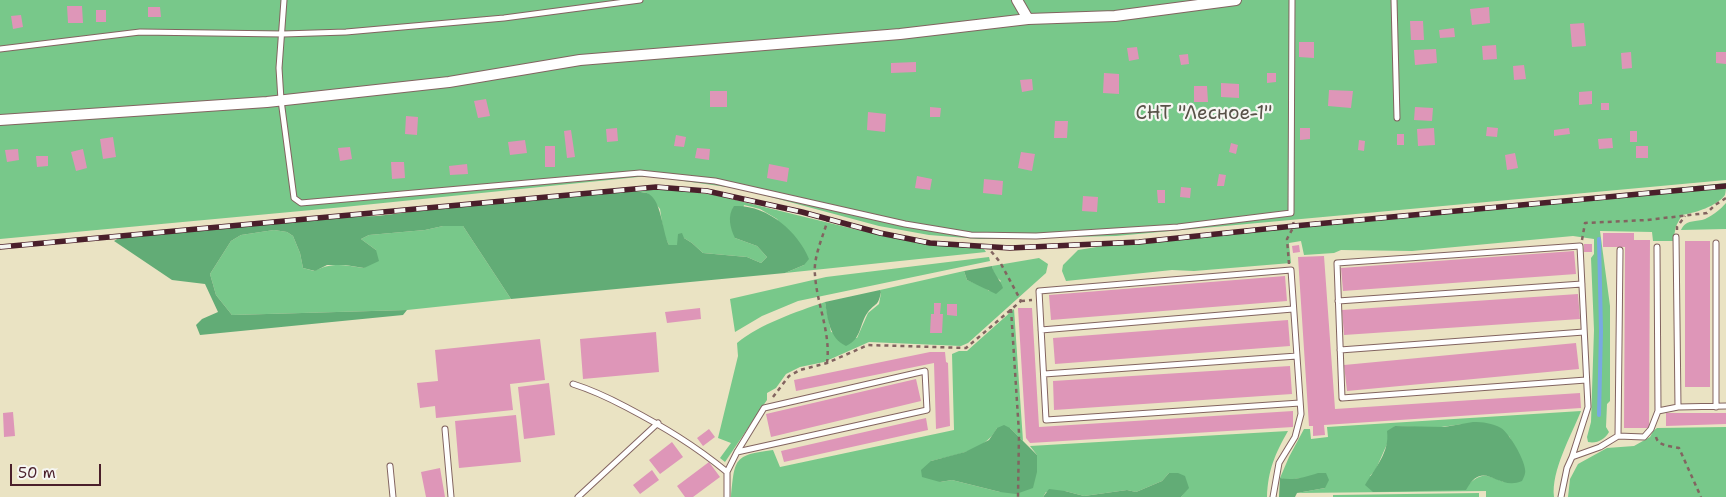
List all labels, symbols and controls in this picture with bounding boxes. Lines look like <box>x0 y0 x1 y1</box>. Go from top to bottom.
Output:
park label: СНТ "Лесное-1" <box>1135 103 1273 125</box>
scale bar <box>12 454 104 486</box>
text: 50 m <box>18 463 56 483</box>

